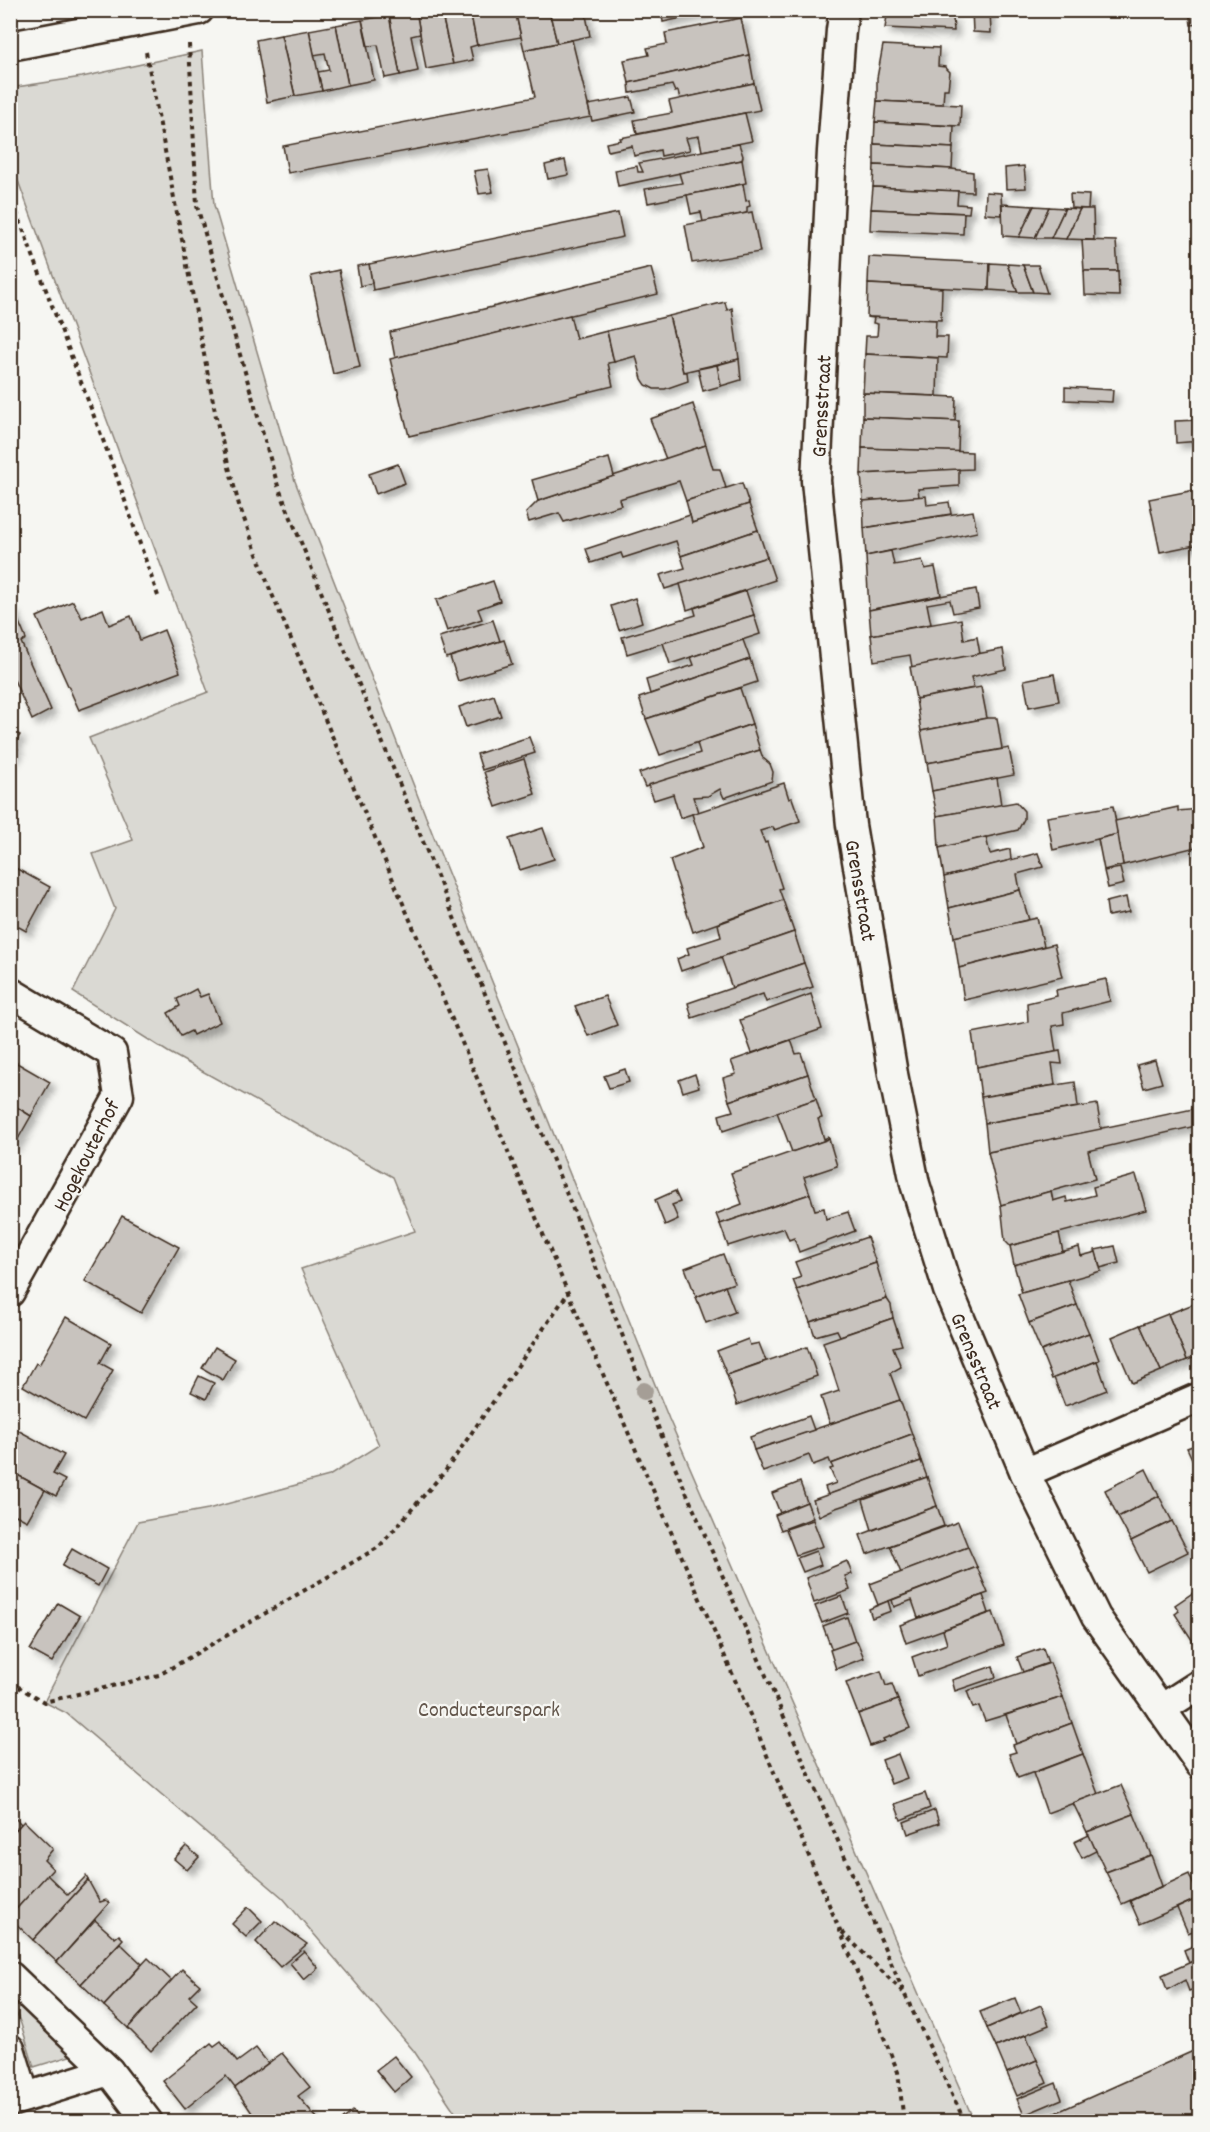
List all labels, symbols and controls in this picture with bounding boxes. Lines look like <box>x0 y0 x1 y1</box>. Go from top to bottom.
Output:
street label: Grensstraat <box>805 354 842 458</box>
street label: Grensstraat <box>835 838 882 944</box>
street label: Hogekouterhof <box>47 1094 130 1218</box>
street label: Grensstraat <box>940 1309 1009 1415</box>
park label: Conducteurspark <box>418 1696 560 1727</box>

